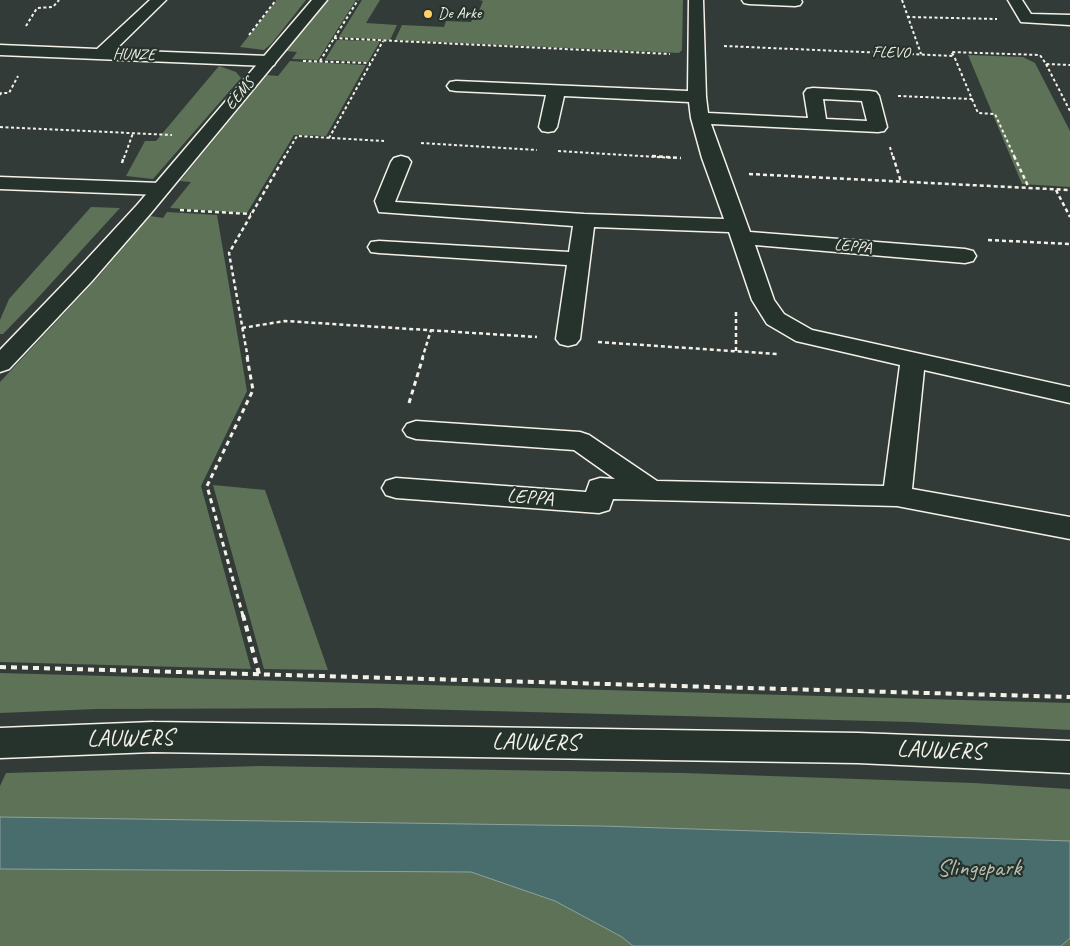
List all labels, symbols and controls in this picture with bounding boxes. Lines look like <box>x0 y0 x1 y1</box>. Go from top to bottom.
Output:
place label: De Arke <box>438 4 481 24</box>
marker: De Arke <box>422 8 434 20</box>
street label: FLEVO <box>872 43 910 63</box>
street label: HUNZE <box>113 45 155 65</box>
street label: EEMS <box>221 74 259 114</box>
street label: LEPPA <box>834 236 872 258</box>
street label: LEPPA <box>506 484 554 512</box>
street label: LAUWERS <box>87 724 173 754</box>
street label: LAUWERS <box>492 728 578 758</box>
street label: LAUWERS <box>896 735 984 767</box>
park label: Slingepark <box>937 855 1021 883</box>

